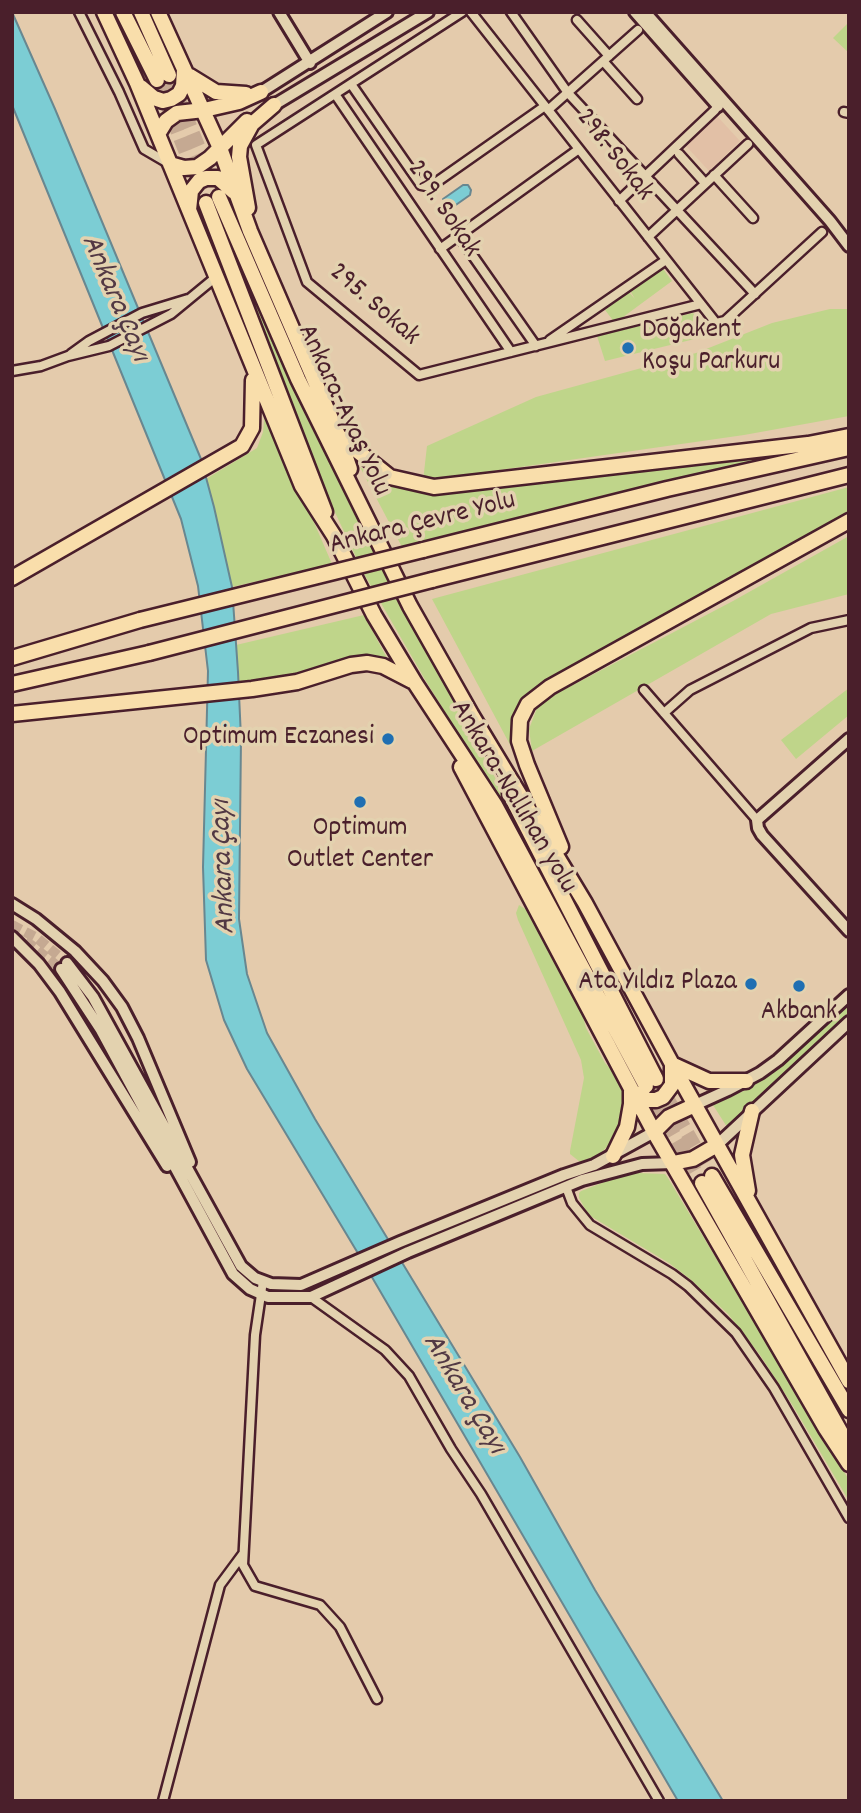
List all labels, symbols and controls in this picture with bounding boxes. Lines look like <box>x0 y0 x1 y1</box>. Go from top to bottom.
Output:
street label: 298. Sokak <box>566 103 660 209</box>
street label: 299. Sokak <box>397 155 487 265</box>
water label: Ankara Çayı <box>70 230 156 368</box>
street label: 295. Sokak <box>320 257 426 355</box>
place label: Doğakent Koşu Parkuru <box>642 315 780 381</box>
street label: Ankara-Ayaş Yolu <box>288 320 396 502</box>
marker: Doğakent Koşu Parkuru <box>620 340 636 356</box>
street label: Ankara Çevre Yolu <box>327 486 519 564</box>
street label: Ankara-Nallıhan yolu <box>441 695 583 901</box>
place label: Optimum Eczanesi <box>183 722 374 756</box>
marker: Optimum Eczanesi <box>380 731 396 747</box>
marker: Optimum Outlet Center <box>352 794 368 810</box>
water label: Ankara Çayı <box>206 799 246 935</box>
place label: Optimum Outlet Center <box>287 813 433 879</box>
place label: Ata Yıldız Plaza <box>578 967 737 1001</box>
marker: Ata Yıldız Plaza <box>743 976 759 992</box>
marker: Akbank <box>791 978 807 994</box>
place label: Akbank <box>761 997 837 1031</box>
water label: Ankara Çayı <box>412 1328 512 1462</box>

